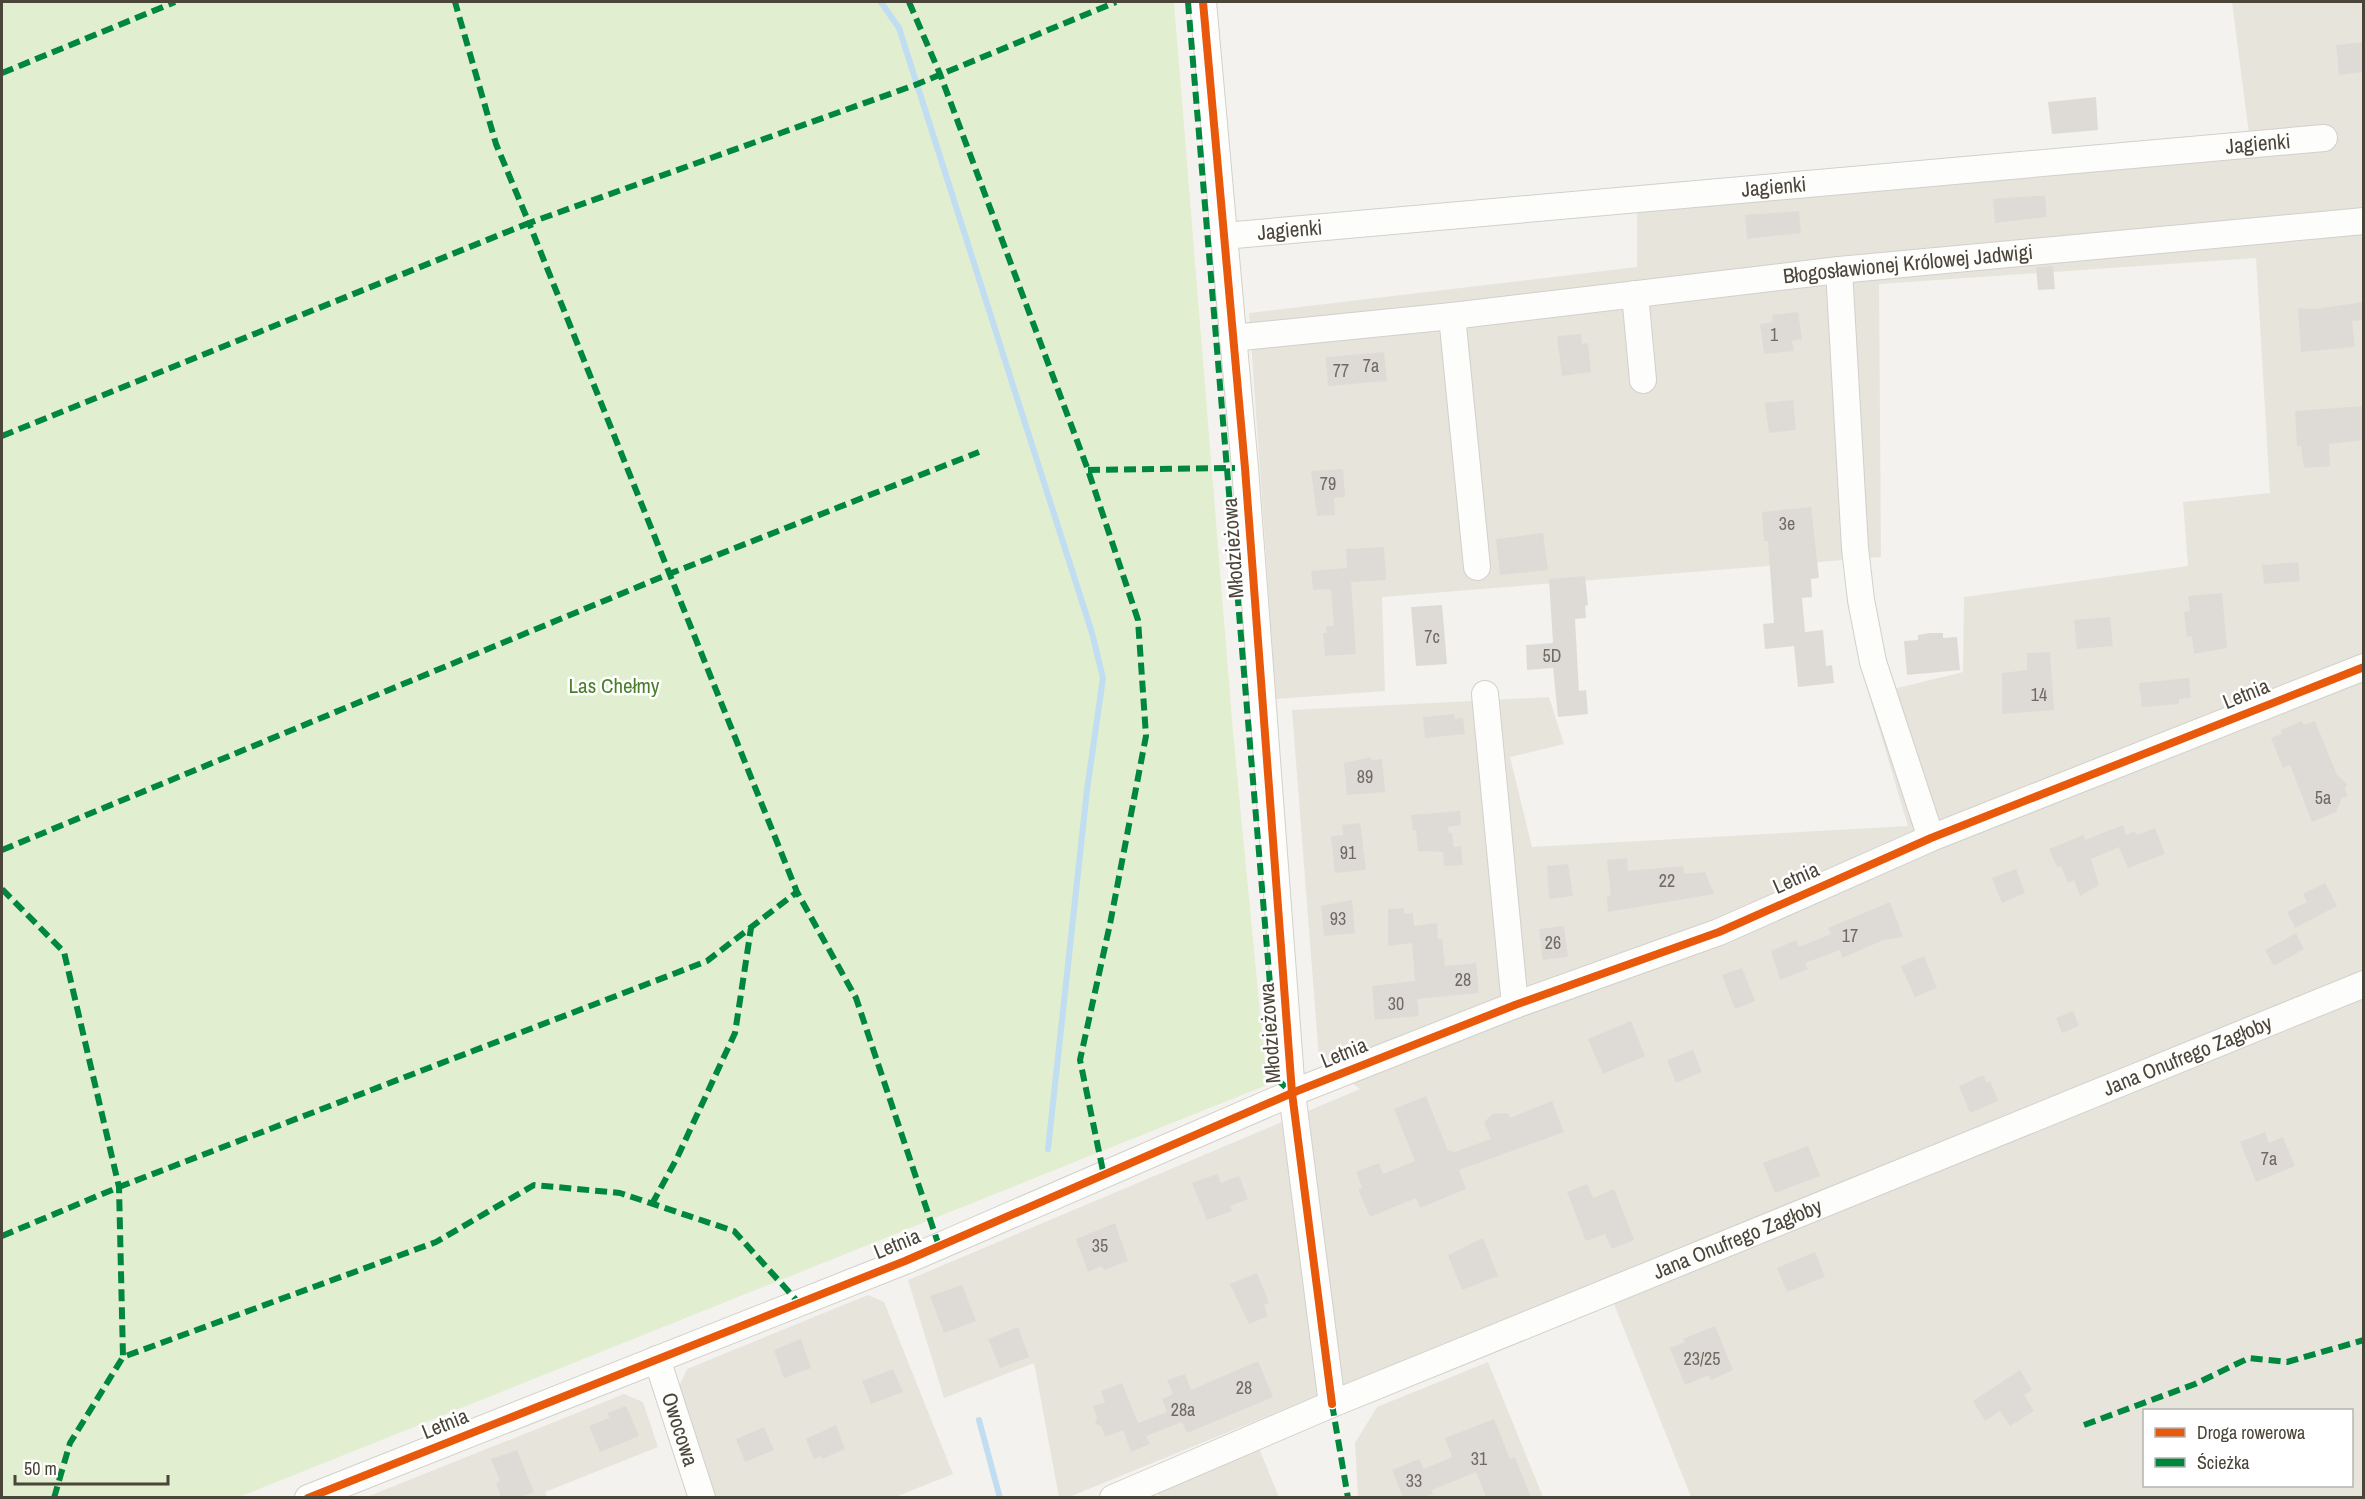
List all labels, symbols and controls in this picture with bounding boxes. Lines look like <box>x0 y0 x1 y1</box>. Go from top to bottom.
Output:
street label: Jagienki <box>2224 126 2292 161</box>
street label: Jagienki <box>1740 169 1808 204</box>
street label: Jagienki <box>1256 212 1323 247</box>
street label: Błogosławionej Królowej Jadwigi <box>1781 237 2034 291</box>
house number: 1 <box>1770 322 1779 347</box>
house number: 7a <box>1363 353 1379 378</box>
house number: 77 <box>1333 358 1349 383</box>
house number: 79 <box>1320 471 1336 496</box>
street label: Młodzieżowa <box>1215 496 1250 599</box>
house number: 3e <box>1779 511 1795 536</box>
house number: 7c <box>1424 624 1440 649</box>
house number: 5D <box>1543 643 1561 668</box>
park label: Las Chełmy <box>569 671 660 700</box>
street label: Letnia <box>2218 671 2274 716</box>
house number: 14 <box>2031 682 2047 707</box>
house number: 89 <box>1357 764 1373 789</box>
house number: 5a <box>2315 785 2331 810</box>
house number: 91 <box>1340 840 1357 865</box>
street label: Letnia <box>1768 854 1824 901</box>
house number: 22 <box>1659 868 1675 893</box>
house number: 93 <box>1330 906 1346 931</box>
house number: 17 <box>1842 923 1858 948</box>
house number: 26 <box>1545 930 1561 955</box>
house number: 28 <box>1455 967 1471 992</box>
street label: Młodzieżowa <box>1252 981 1287 1084</box>
house number: 30 <box>1388 991 1404 1016</box>
street label: Jana Onufrego Zagłoby <box>2098 1008 2277 1103</box>
street label: Letnia <box>1316 1030 1372 1075</box>
house number: 7a <box>2261 1146 2277 1171</box>
street label: Jana Onufrego Zagłoby <box>1648 1191 1826 1286</box>
street label: Letnia <box>869 1221 925 1266</box>
house number: 35 <box>1092 1233 1108 1258</box>
house number: 23/25 <box>1684 1346 1720 1371</box>
house number: 28 <box>1236 1375 1252 1400</box>
street label: Owocowa <box>655 1389 706 1470</box>
house number: 28a <box>1171 1397 1195 1422</box>
street label: Letnia <box>417 1401 473 1446</box>
legend <box>2143 1409 2353 1487</box>
text: Droga rowerowa <box>2197 1420 2305 1445</box>
house number: 31 <box>1471 1446 1488 1471</box>
scale bar <box>15 1448 168 1486</box>
text: Ścieżka <box>2197 1450 2250 1475</box>
text: 50 m <box>24 1456 57 1481</box>
house number: 33 <box>1406 1468 1422 1493</box>

